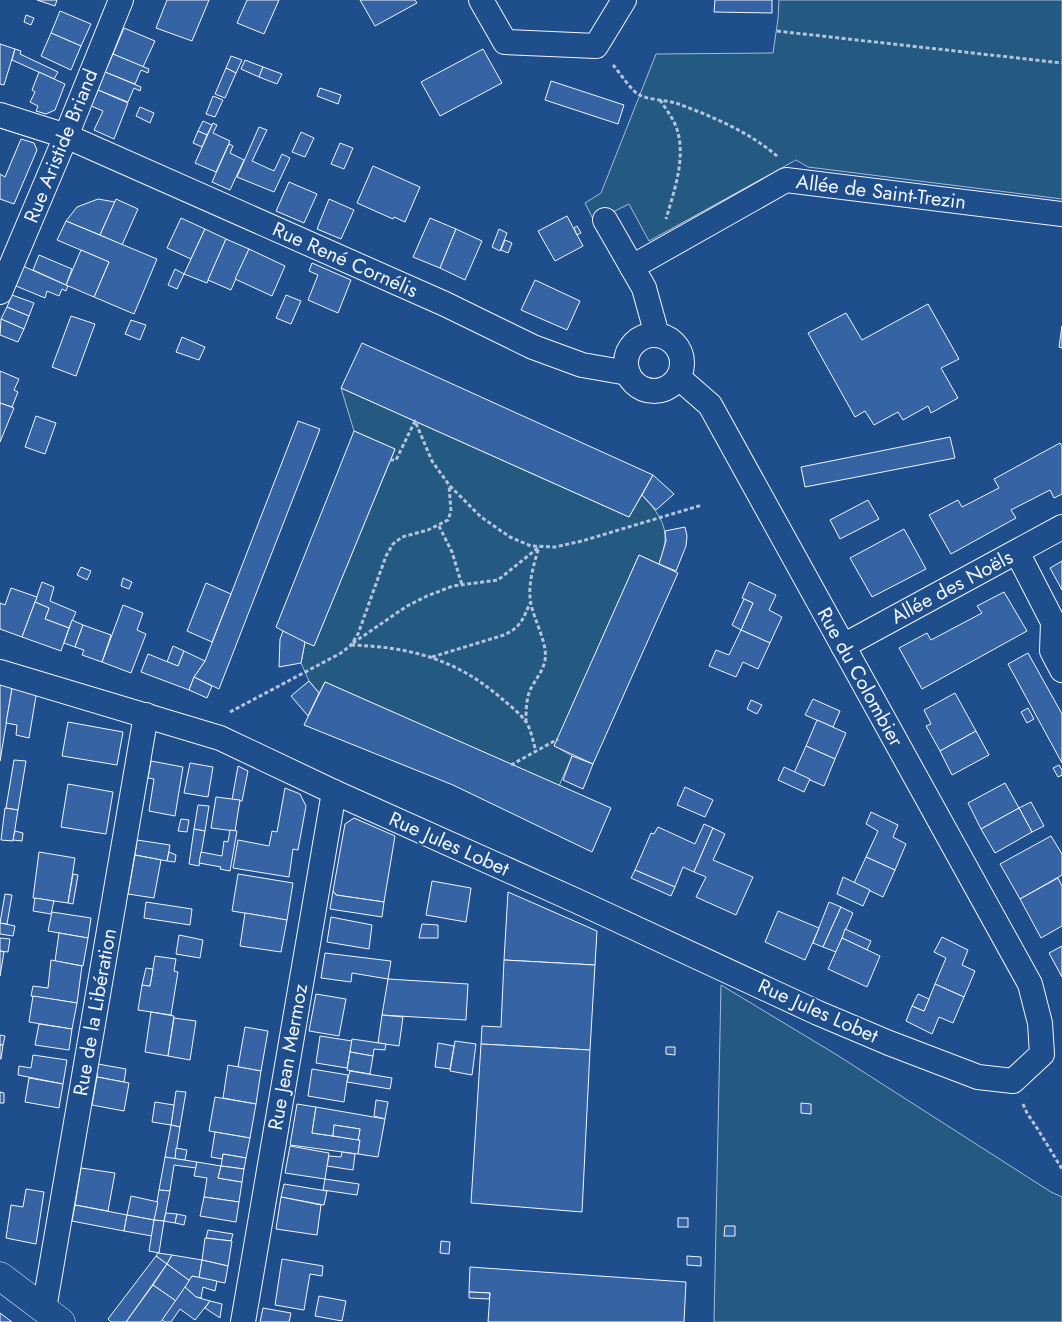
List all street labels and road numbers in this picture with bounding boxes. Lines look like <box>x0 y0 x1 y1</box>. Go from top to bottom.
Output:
street label: Rue Aristide Briand <box>17 65 105 227</box>
street label: Allée de Saint-Trezin <box>794 167 968 217</box>
street label: Rue René Cornélis <box>268 215 422 305</box>
street label: Allée des Noëls <box>886 543 1018 631</box>
street label: Rue du Colombier <box>810 602 910 752</box>
street label: Rue Jules Lobet <box>384 805 514 883</box>
street label: Rue de la Libération <box>66 926 124 1098</box>
street label: Rue Jules Lobet <box>753 972 883 1050</box>
street label: Rue Jean Mermoz <box>261 982 315 1132</box>

